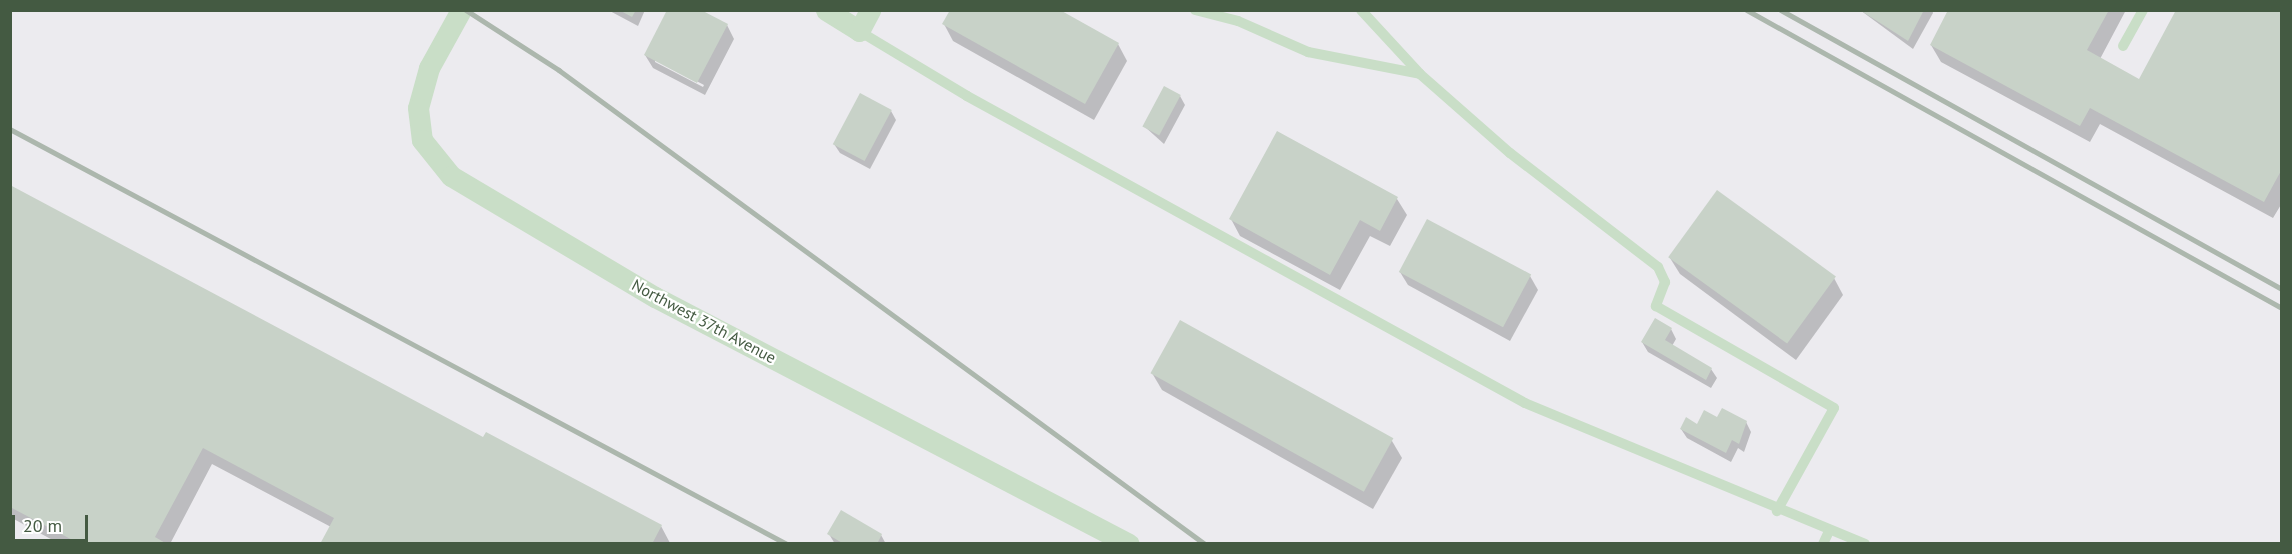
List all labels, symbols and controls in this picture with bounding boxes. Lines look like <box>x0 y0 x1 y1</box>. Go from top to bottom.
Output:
street label: Northwest 37th Avenue <box>628 275 780 367</box>
scale bar <box>15 503 92 541</box>
text: 20 m <box>23 514 62 537</box>

